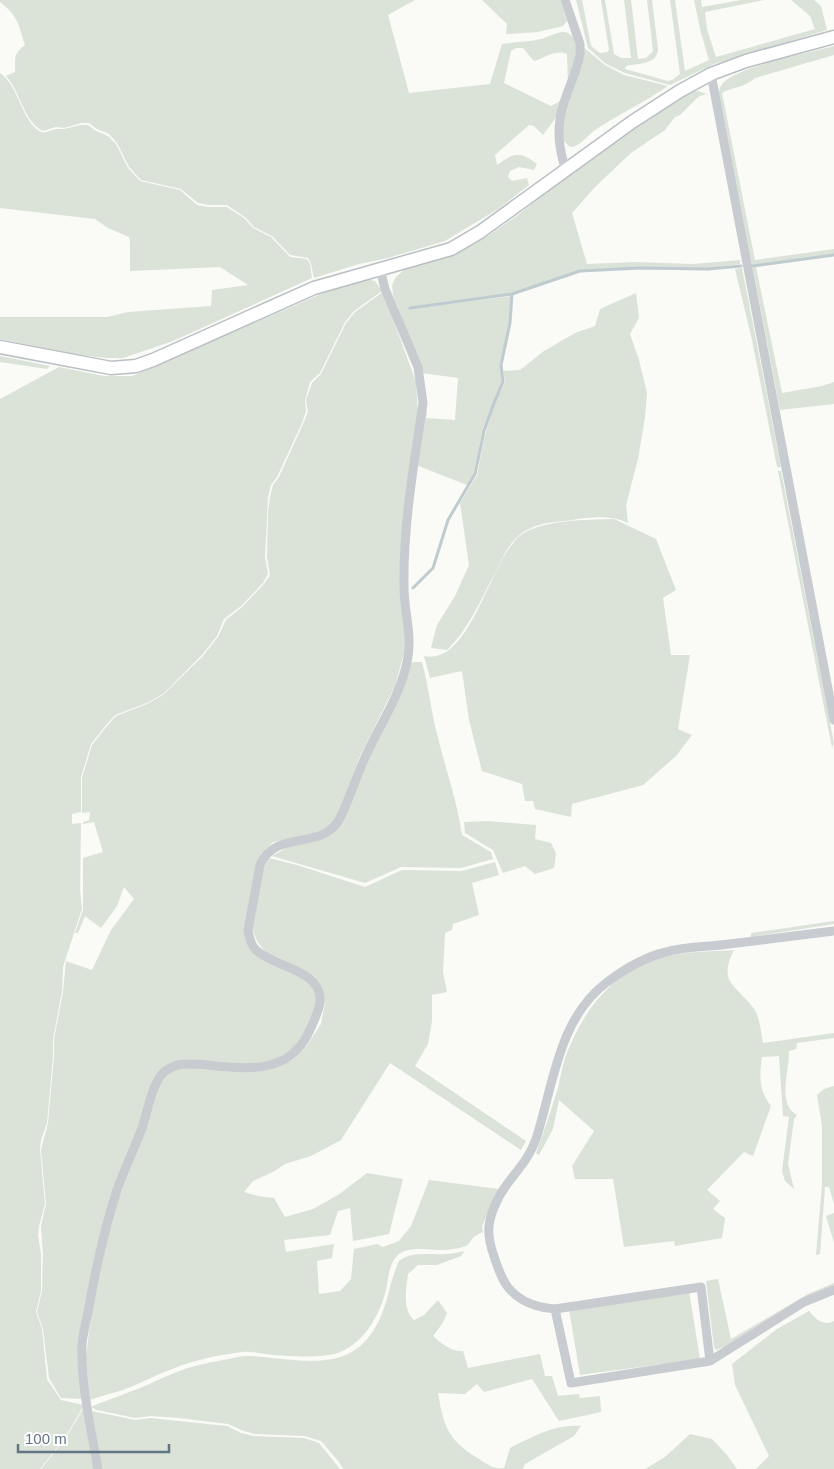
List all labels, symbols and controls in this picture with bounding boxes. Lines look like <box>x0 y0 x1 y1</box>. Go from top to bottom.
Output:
scale bar <box>18 1422 169 1454</box>
text: 100 m <box>25 1430 67 1447</box>

